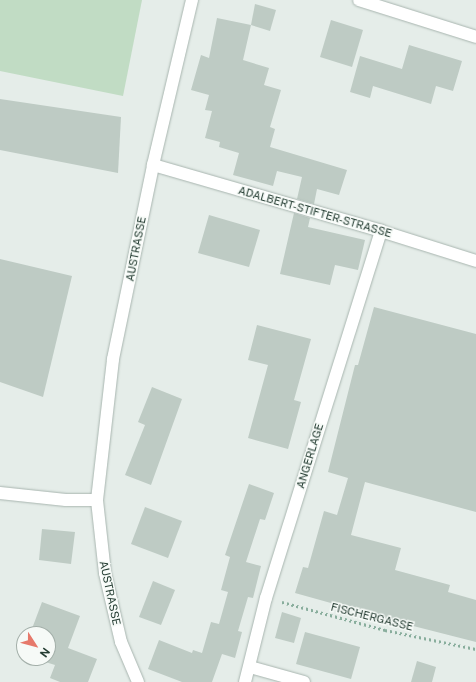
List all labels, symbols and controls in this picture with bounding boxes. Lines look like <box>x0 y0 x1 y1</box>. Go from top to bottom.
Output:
street label: ADALBERT-STIFTER-STRASSE <box>237 184 393 240</box>
street label: AUSTRASSE <box>123 216 149 282</box>
street label: ANGERLAGE <box>294 422 326 490</box>
street label: AUSTRASSE <box>97 560 123 626</box>
street label: FISCHERGASSE <box>329 600 415 634</box>
north arrow <box>16 626 56 666</box>
text: N <box>38 645 52 659</box>

